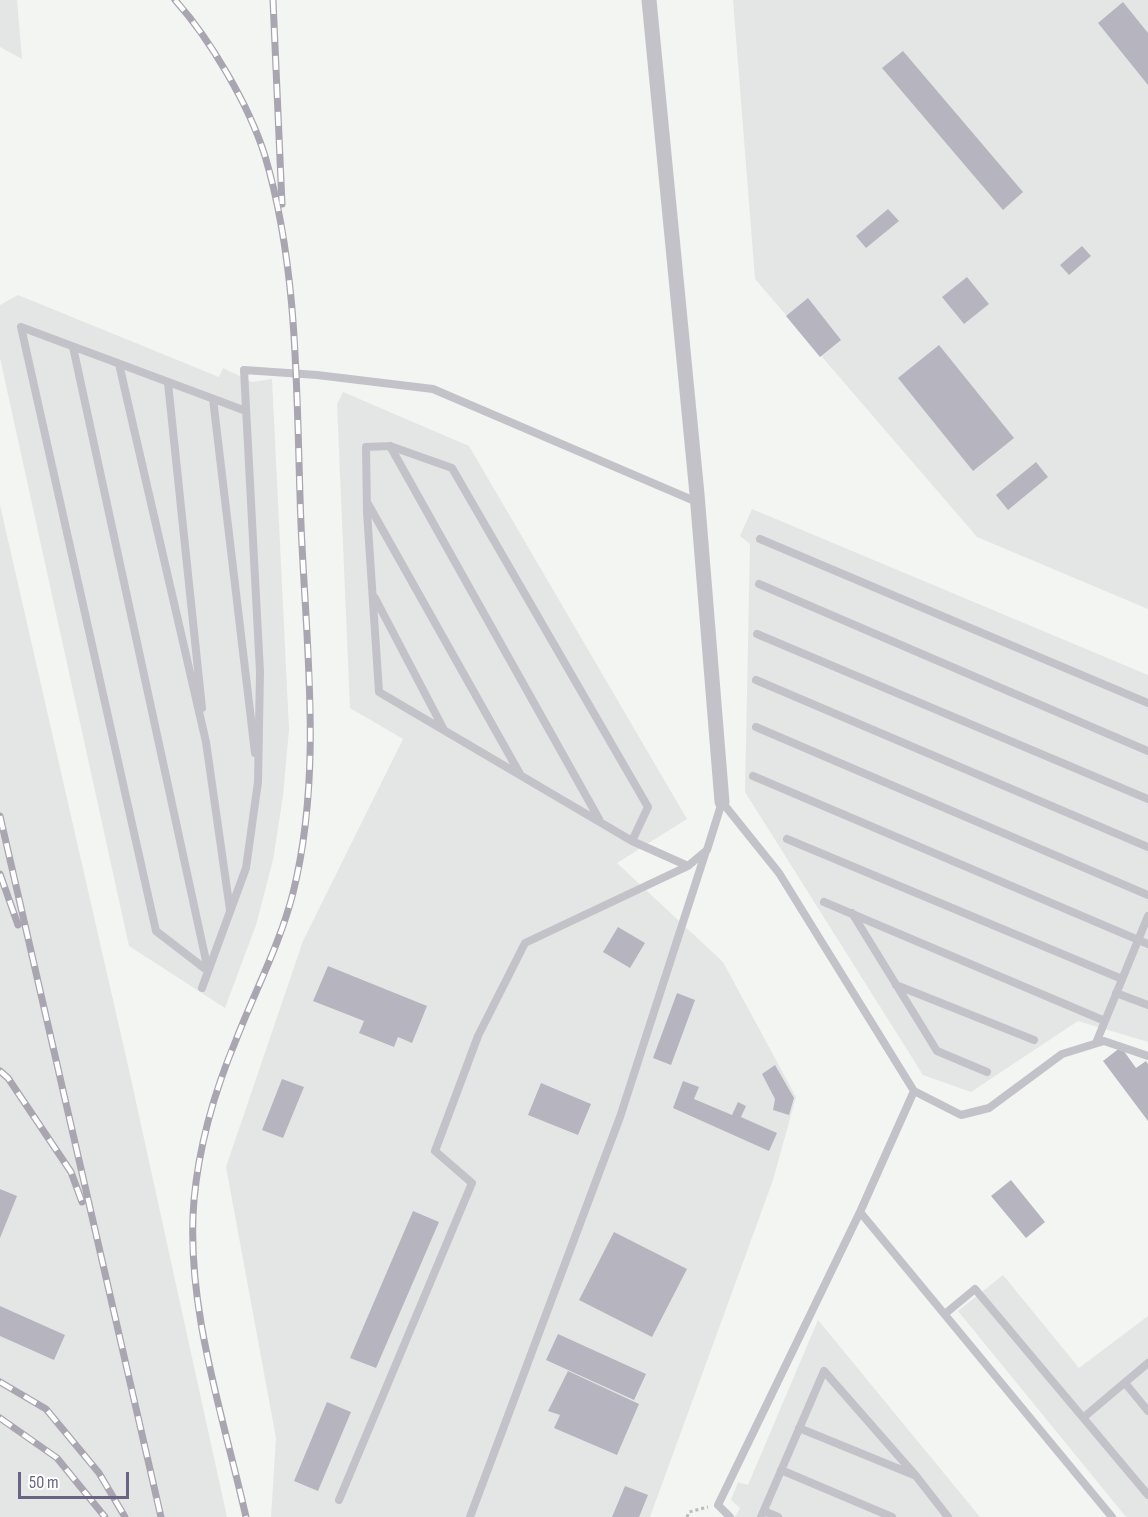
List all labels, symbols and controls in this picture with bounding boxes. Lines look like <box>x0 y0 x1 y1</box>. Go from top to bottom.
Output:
scale bar <box>21 1460 132 1498</box>
text: 50 m <box>29 1472 59 1493</box>

